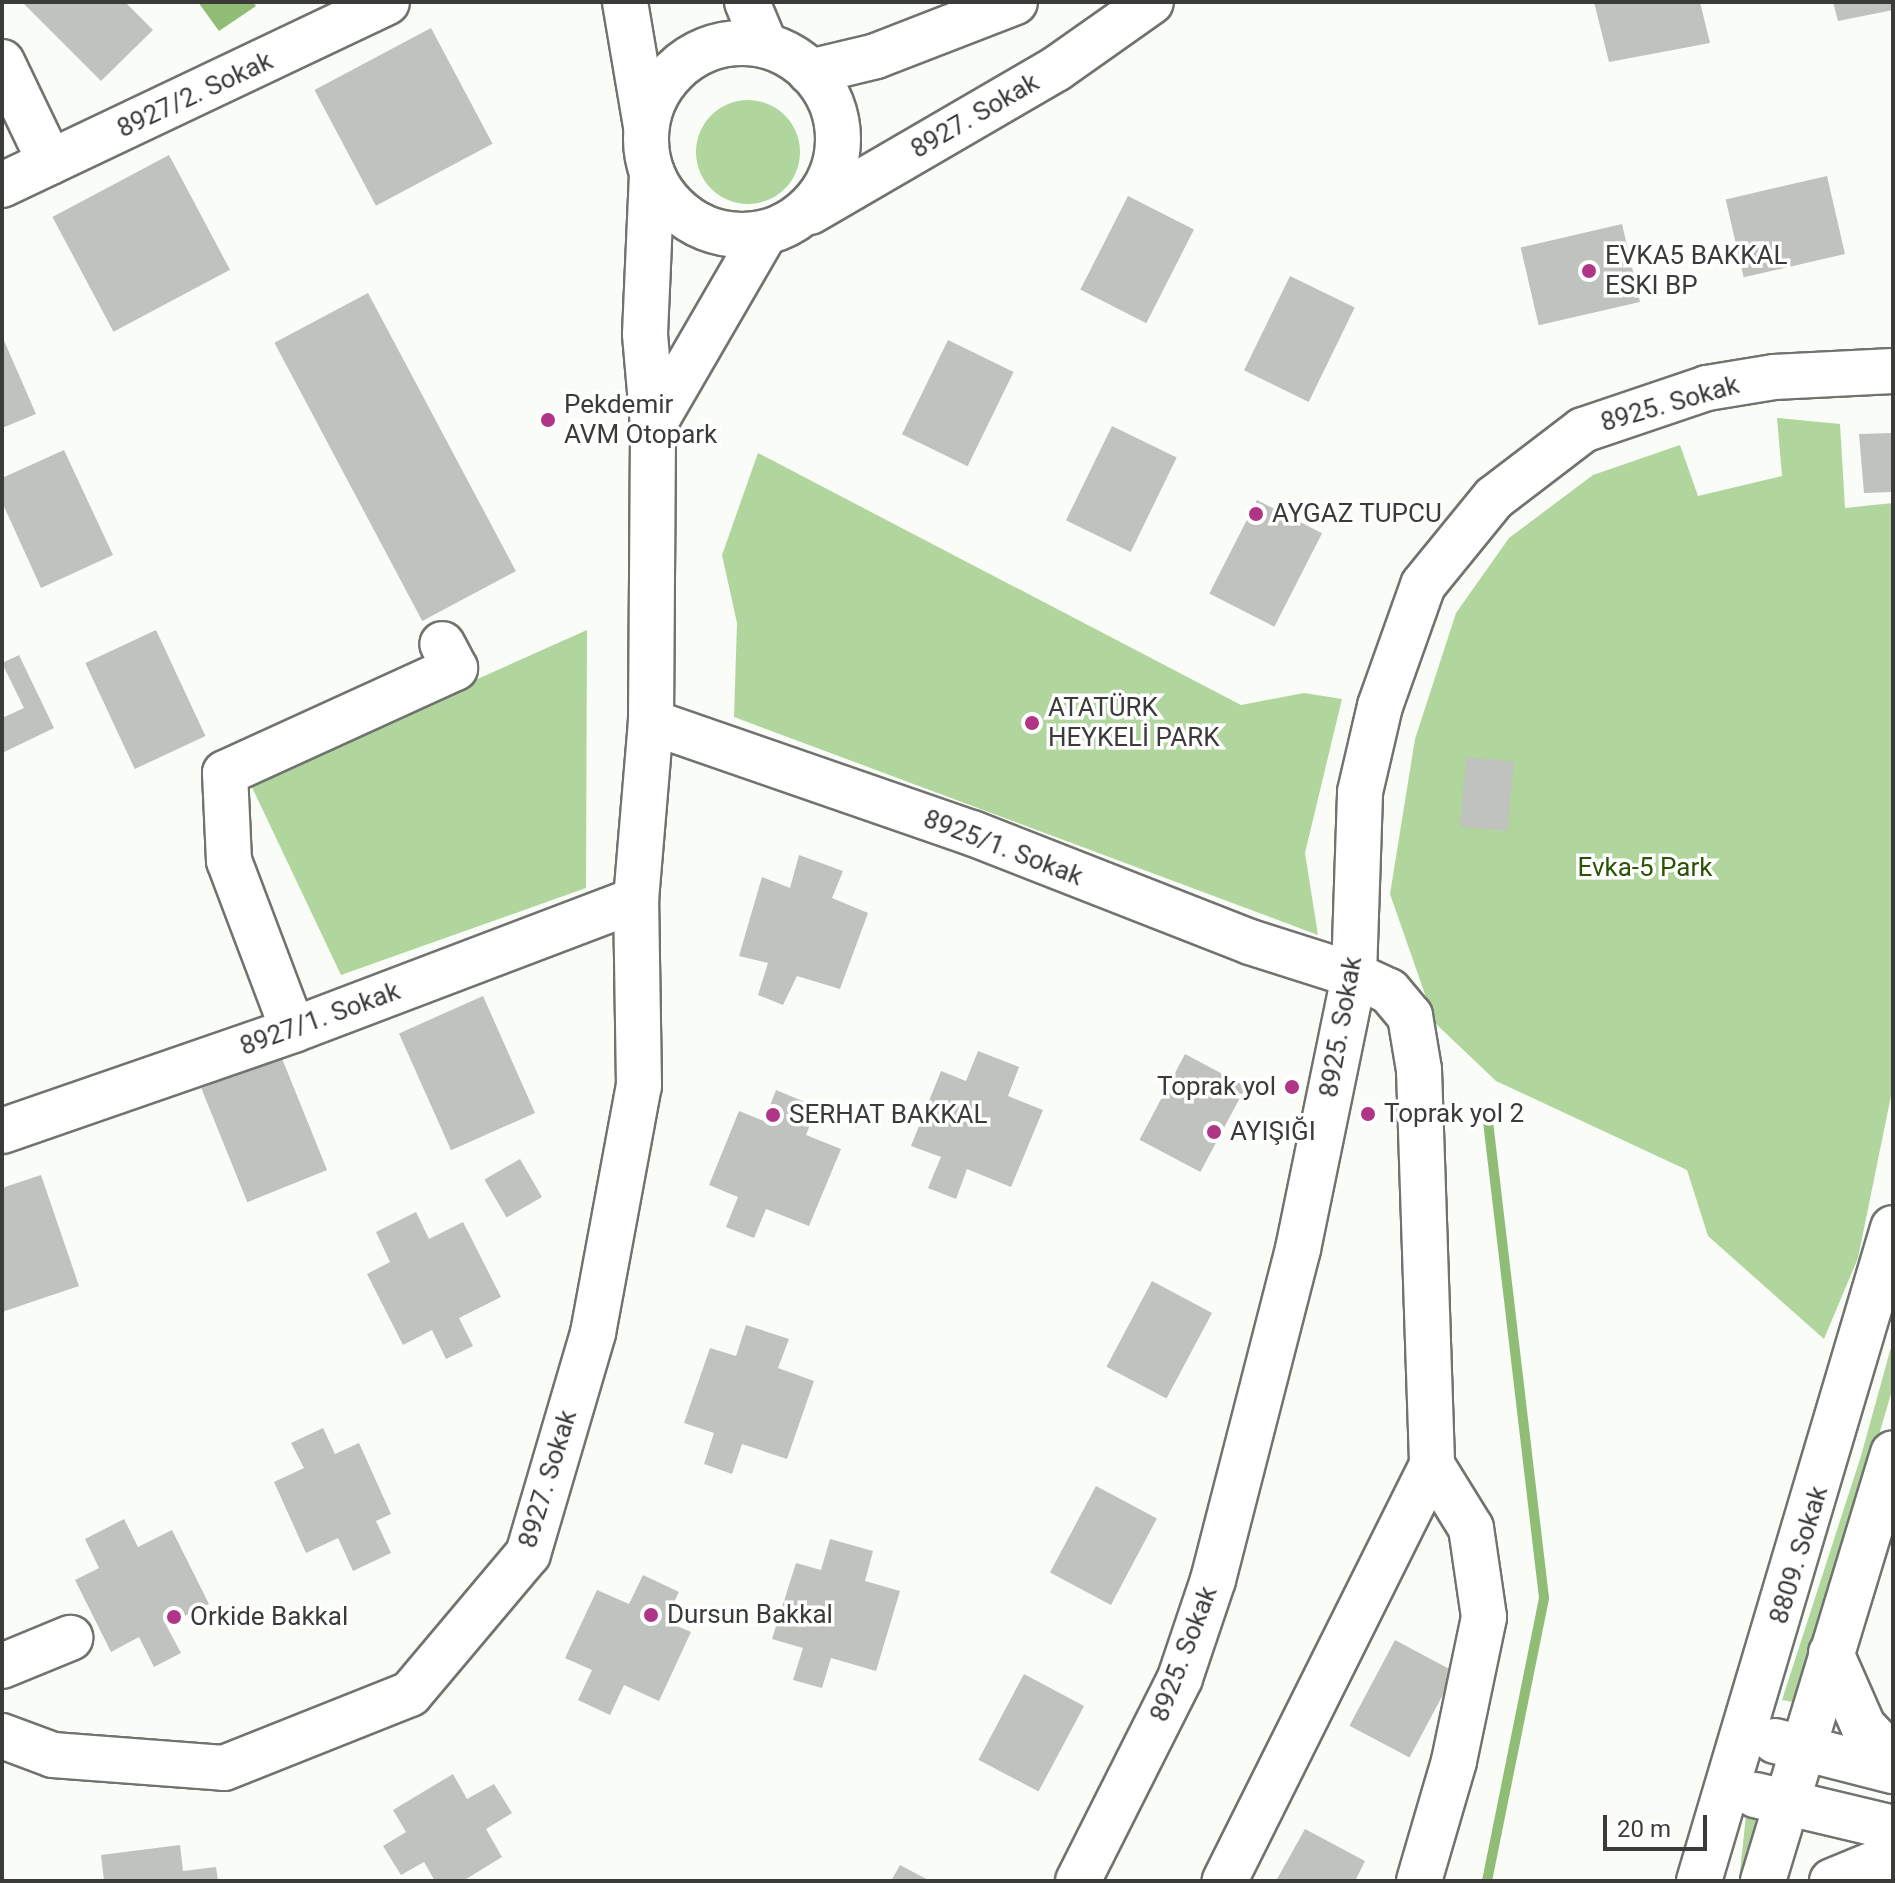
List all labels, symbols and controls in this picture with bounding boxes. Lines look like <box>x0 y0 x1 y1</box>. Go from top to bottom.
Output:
street label: 8927/2. Sokak <box>112 45 278 145</box>
street label: 8927. Sokak <box>905 67 1045 165</box>
place label: EVKA5 BAKKAL ESKI BP <box>1605 240 1787 302</box>
marker: EVKA5 BAKKAL ESKI BP <box>1580 262 1598 280</box>
street label: 8925. Sokak <box>1597 369 1743 439</box>
place label: Pekdemir AVM Otopark <box>564 389 717 450</box>
marker: Pekdemir AVM Otopark <box>539 411 557 429</box>
place label: AYGAZ TUPCU <box>1272 498 1442 530</box>
marker: AYGAZ TUPCU <box>1247 505 1265 523</box>
place label: ATATÜRK HEYKELİ PARK <box>1048 692 1220 754</box>
marker: ATATÜRK HEYKELİ PARK <box>1023 714 1041 732</box>
street label: 8925/1. Sokak <box>919 803 1087 893</box>
park label: Evka-5 Park <box>1577 852 1713 884</box>
street label: 8925. Sokak <box>1313 954 1369 1100</box>
street label: 8927/1. Sokak <box>236 976 404 1062</box>
place label: Toprak yol <box>1157 1071 1276 1103</box>
marker: Toprak yol <box>1283 1078 1301 1096</box>
place label: Toprak yol 2 <box>1384 1098 1524 1130</box>
place label: SERHAT BAKKAL <box>789 1099 988 1131</box>
marker: Toprak yol 2 <box>1359 1105 1377 1123</box>
marker: SERHAT BAKKAL <box>764 1106 782 1124</box>
place label: AYIŞIĞI <box>1230 1116 1316 1148</box>
marker: AYIŞIĞI <box>1205 1123 1223 1141</box>
street label: 8927. Sokak <box>512 1406 584 1552</box>
street label: 8809. Sokak <box>1763 1482 1835 1628</box>
street label: 8925. Sokak <box>1144 1582 1224 1726</box>
place label: Dursun Bakkal <box>667 1599 833 1631</box>
place label: Orkide Bakkal <box>190 1601 348 1633</box>
marker: Dursun Bakkal <box>642 1606 660 1624</box>
marker: Orkide Bakkal <box>165 1608 183 1626</box>
scale bar <box>1607 1799 1711 1849</box>
text: 20 m <box>1617 1815 1671 1843</box>

